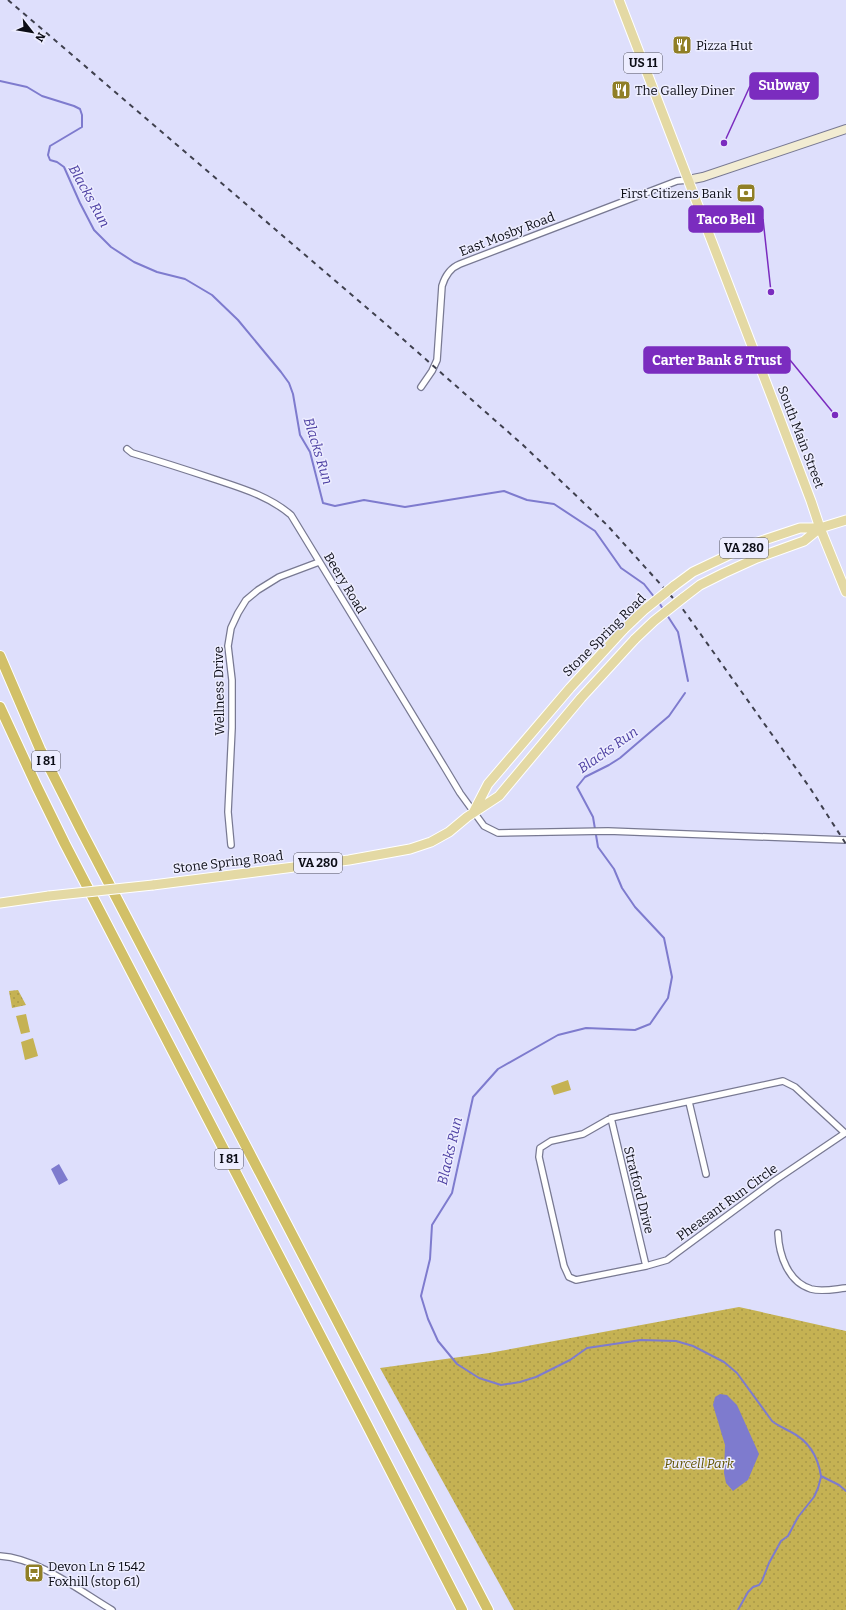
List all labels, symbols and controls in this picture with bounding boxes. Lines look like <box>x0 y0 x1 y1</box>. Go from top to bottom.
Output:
north arrow <box>12 12 52 52</box>
text: N <box>32 30 48 44</box>
restaurant icon: Pizza Hut <box>671 34 693 56</box>
place label: Pizza Hut <box>696 38 753 53</box>
road number: US 11 <box>624 53 662 73</box>
callout: Subway <box>750 73 818 99</box>
text: Subway <box>758 77 810 94</box>
restaurant icon: The Galley Diner <box>610 79 632 101</box>
place label: The Galley Diner <box>635 83 735 98</box>
water label: Blacks Run <box>65 162 113 230</box>
bank icon: First Citizens Bank <box>735 182 757 204</box>
place label: First Citizens Bank <box>620 186 733 201</box>
callout: Taco Bell <box>689 206 763 232</box>
street label: East Mosby Road <box>457 209 557 259</box>
text: Taco Bell <box>697 211 756 228</box>
callout: Carter Bank & Trust <box>644 347 790 373</box>
text: Carter Bank & Trust <box>652 352 782 369</box>
street label: South Main Street <box>775 384 828 491</box>
water label: Blacks Run <box>300 415 336 487</box>
road number: VA 280 <box>720 538 768 558</box>
street label: Beery Road <box>321 550 369 616</box>
street label: Stone Spring Road <box>560 590 649 679</box>
street label: Wellness Drive <box>211 646 227 736</box>
water label: Blacks Run <box>575 723 641 777</box>
road number: I 81 <box>32 751 60 771</box>
street label: Stone Spring Road <box>172 848 284 876</box>
road number: VA 280 <box>294 853 342 873</box>
water label: Blacks Run <box>434 1115 466 1187</box>
street label: Stratford Drive <box>621 1145 657 1235</box>
road number: I 81 <box>215 1149 243 1169</box>
street label: Pheasant Run Circle <box>674 1160 780 1244</box>
park label: Purcell Park <box>664 1456 735 1471</box>
place label: Devon Ln & 1542 Foxhill (stop 61) <box>48 1559 145 1589</box>
bus stop icon: Devon Ln & 1542 Foxhill (stop 61) <box>23 1562 45 1584</box>

